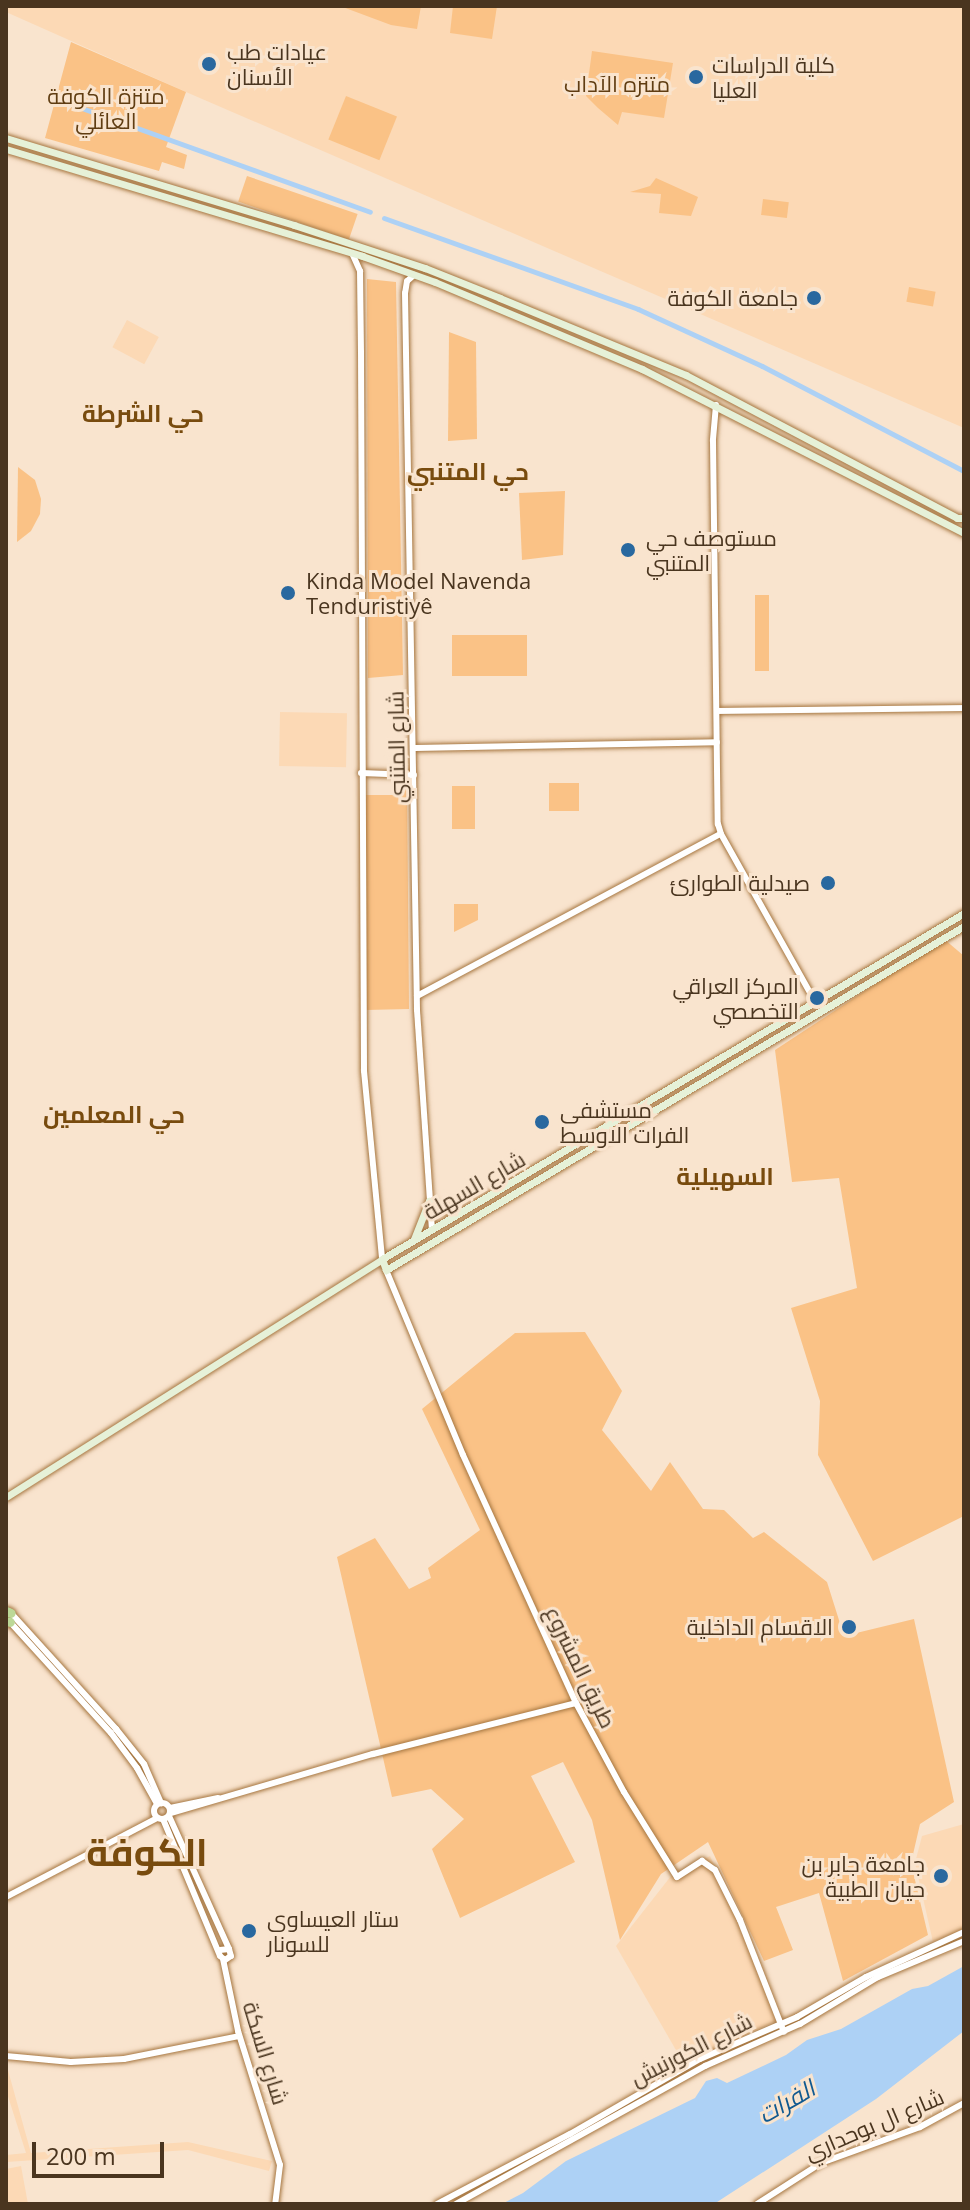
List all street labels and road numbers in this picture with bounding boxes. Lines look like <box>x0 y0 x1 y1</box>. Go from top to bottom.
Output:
street label: شارع المتنبي <box>382 691 410 803</box>
street label: شارع السهلة <box>418 1145 530 1225</box>
street label: طريق المشروع <box>540 1602 622 1732</box>
street label: شارع السكة <box>238 1998 294 2108</box>
street label: شارع الكورنيش <box>626 2007 756 2091</box>
street label: شارع ال بوحداري <box>800 2083 948 2165</box>

